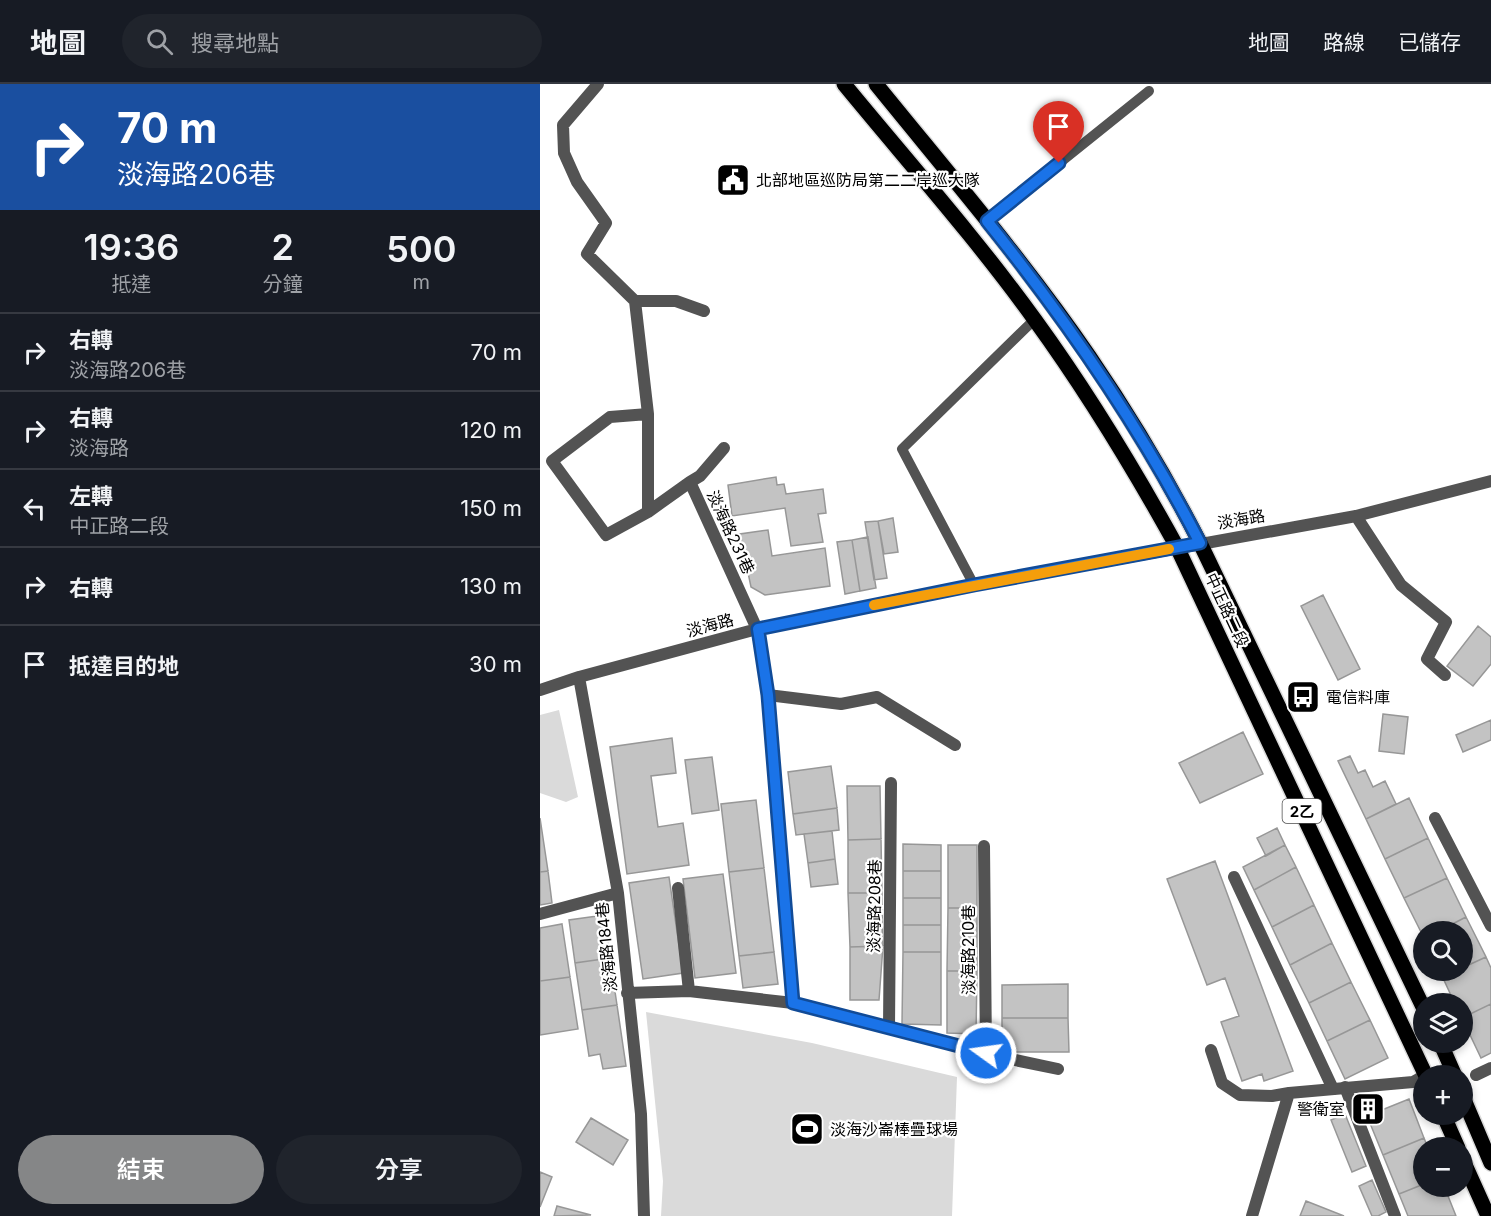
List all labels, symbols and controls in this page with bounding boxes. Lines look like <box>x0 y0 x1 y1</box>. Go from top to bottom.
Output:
search box <box>122 14 542 68</box>
icon: search <box>143 25 176 58</box>
text: 地圖 <box>30 26 86 60</box>
text: 搜尋地點 <box>191 30 279 56</box>
text: 地圖 <box>1248 30 1290 55</box>
text: 路線 <box>1323 30 1365 55</box>
text: 已儲存 <box>1398 30 1461 55</box>
pin <box>1033 101 1084 163</box>
text: 70 m <box>117 102 217 153</box>
icon: right <box>18 108 96 186</box>
icon: arrive <box>1042 110 1075 143</box>
text: 淡海路206巷 <box>117 158 275 191</box>
public building icon: 北部地區巡防局第二二岸巡大隊 <box>715 162 751 198</box>
place label: 北部地區巡防局第二二岸巡大隊 <box>756 170 980 190</box>
text: 19:36 <box>84 225 179 269</box>
text: 2 <box>272 225 294 269</box>
text: 500 <box>386 227 456 271</box>
text: m <box>413 270 430 294</box>
text: 抵達 <box>111 272 151 296</box>
text: 分鐘 <box>263 272 303 296</box>
text: 右轉 <box>69 327 113 353</box>
icon: right <box>18 336 51 369</box>
text: 70 m <box>471 339 522 365</box>
text: 淡海路206巷 <box>69 358 186 382</box>
text: 右轉 <box>69 405 113 431</box>
icon: right <box>18 414 51 447</box>
text: 120 m <box>460 417 522 443</box>
text: 淡海路 <box>69 436 129 460</box>
text: 左轉 <box>69 483 113 509</box>
street label: 淡海路231巷 <box>703 487 759 577</box>
icon: left <box>18 492 51 525</box>
text: 150 m <box>460 495 522 521</box>
street label: 淡海路 <box>1216 505 1266 533</box>
text: 中正路二段 <box>69 514 169 538</box>
icon: right <box>18 570 51 603</box>
street label: 中正路二段 <box>1201 570 1253 650</box>
text: 130 m <box>460 573 522 599</box>
text: 右轉 <box>69 575 113 601</box>
street label: 淡海路 <box>684 609 736 641</box>
icon: arrive <box>18 648 51 681</box>
text: 30 m <box>469 651 522 677</box>
text: 抵達目的地 <box>69 653 179 679</box>
bus stop icon: 電信料庫 <box>1285 679 1321 715</box>
place label: 電信料庫 <box>1326 687 1390 707</box>
road number: 2乙 <box>1282 799 1322 823</box>
street label: 淡海路208巷 <box>863 859 885 953</box>
street label: 淡海路184巷 <box>591 901 621 993</box>
street label: 淡海路210巷 <box>958 905 978 995</box>
map controls <box>1413 921 1473 1197</box>
button: search <box>1413 921 1473 981</box>
button: layers <box>1413 993 1473 1053</box>
position arrow <box>954 1021 1018 1085</box>
button: + <box>1413 1065 1473 1125</box>
building icon: 警衛室 <box>1350 1091 1386 1127</box>
place label: 警衛室 <box>1297 1099 1345 1119</box>
sports icon: 淡海沙崙棒疊球場 <box>789 1111 825 1147</box>
place label: 淡海沙崙棒疊球場 <box>830 1119 958 1139</box>
button: 結束 <box>18 1135 264 1204</box>
button: 分享 <box>276 1135 522 1204</box>
button: − <box>1413 1137 1473 1197</box>

